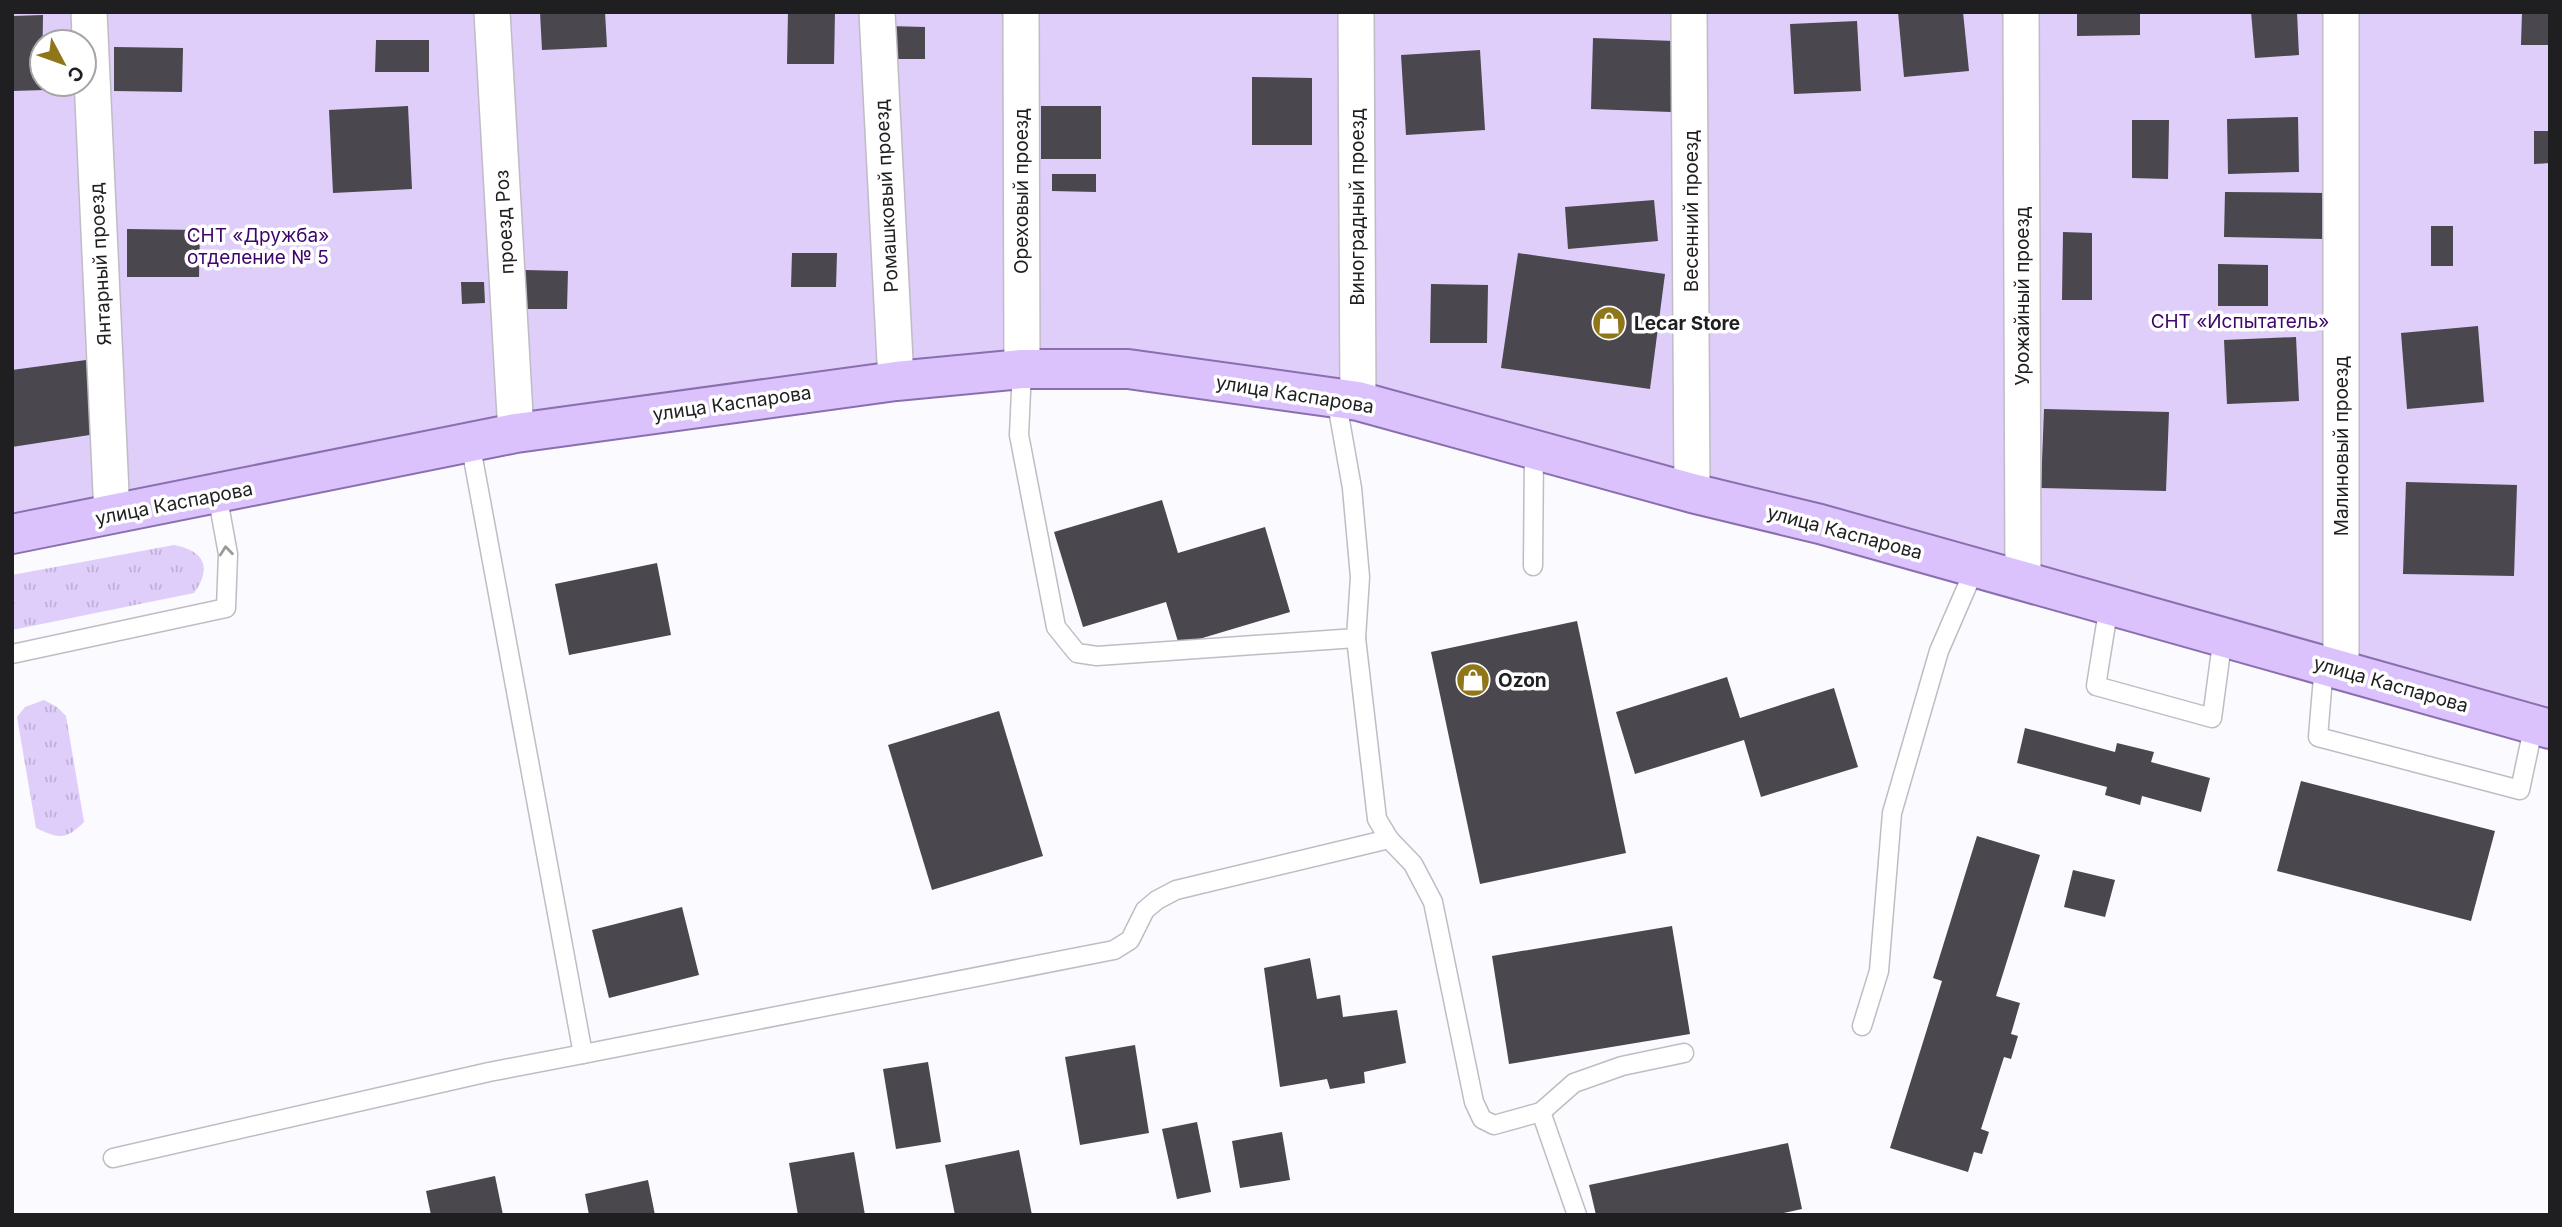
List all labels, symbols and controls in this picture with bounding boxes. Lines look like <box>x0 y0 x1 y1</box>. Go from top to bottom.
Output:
north arrow <box>28 28 98 98</box>
text: С <box>62 61 89 87</box>
street label: Ромашковый проезд <box>870 99 903 293</box>
street label: Ореховый проезд <box>1010 108 1033 274</box>
street label: Виноградный проезд <box>1346 108 1369 306</box>
street label: Весенний проезд <box>1680 130 1703 292</box>
street label: проезд Роз <box>490 169 519 275</box>
street label: Янтарный проезд <box>85 182 116 346</box>
street label: Урожайный проезд <box>2011 206 2034 386</box>
park label: СНТ «Дружба» отделение № 5 <box>187 224 329 269</box>
shop icon: Lecar Store <box>1590 304 1628 342</box>
park label: СНТ «Испытатель» <box>2151 310 2329 333</box>
place label: Lecar Store <box>1634 312 1740 335</box>
street label: Малиновый проезд <box>2330 356 2353 536</box>
street label: улица Каспарова <box>1214 371 1376 418</box>
street label: улица Каспарова <box>651 381 813 426</box>
street label: улица Каспарова <box>93 477 255 530</box>
street label: улица Каспарова <box>1765 501 1925 564</box>
one-way arrow <box>219 545 234 556</box>
street label: улица Каспарова <box>2311 651 2471 718</box>
shop icon: Ozon <box>1454 661 1492 699</box>
place label: Ozon <box>1498 669 1547 692</box>

